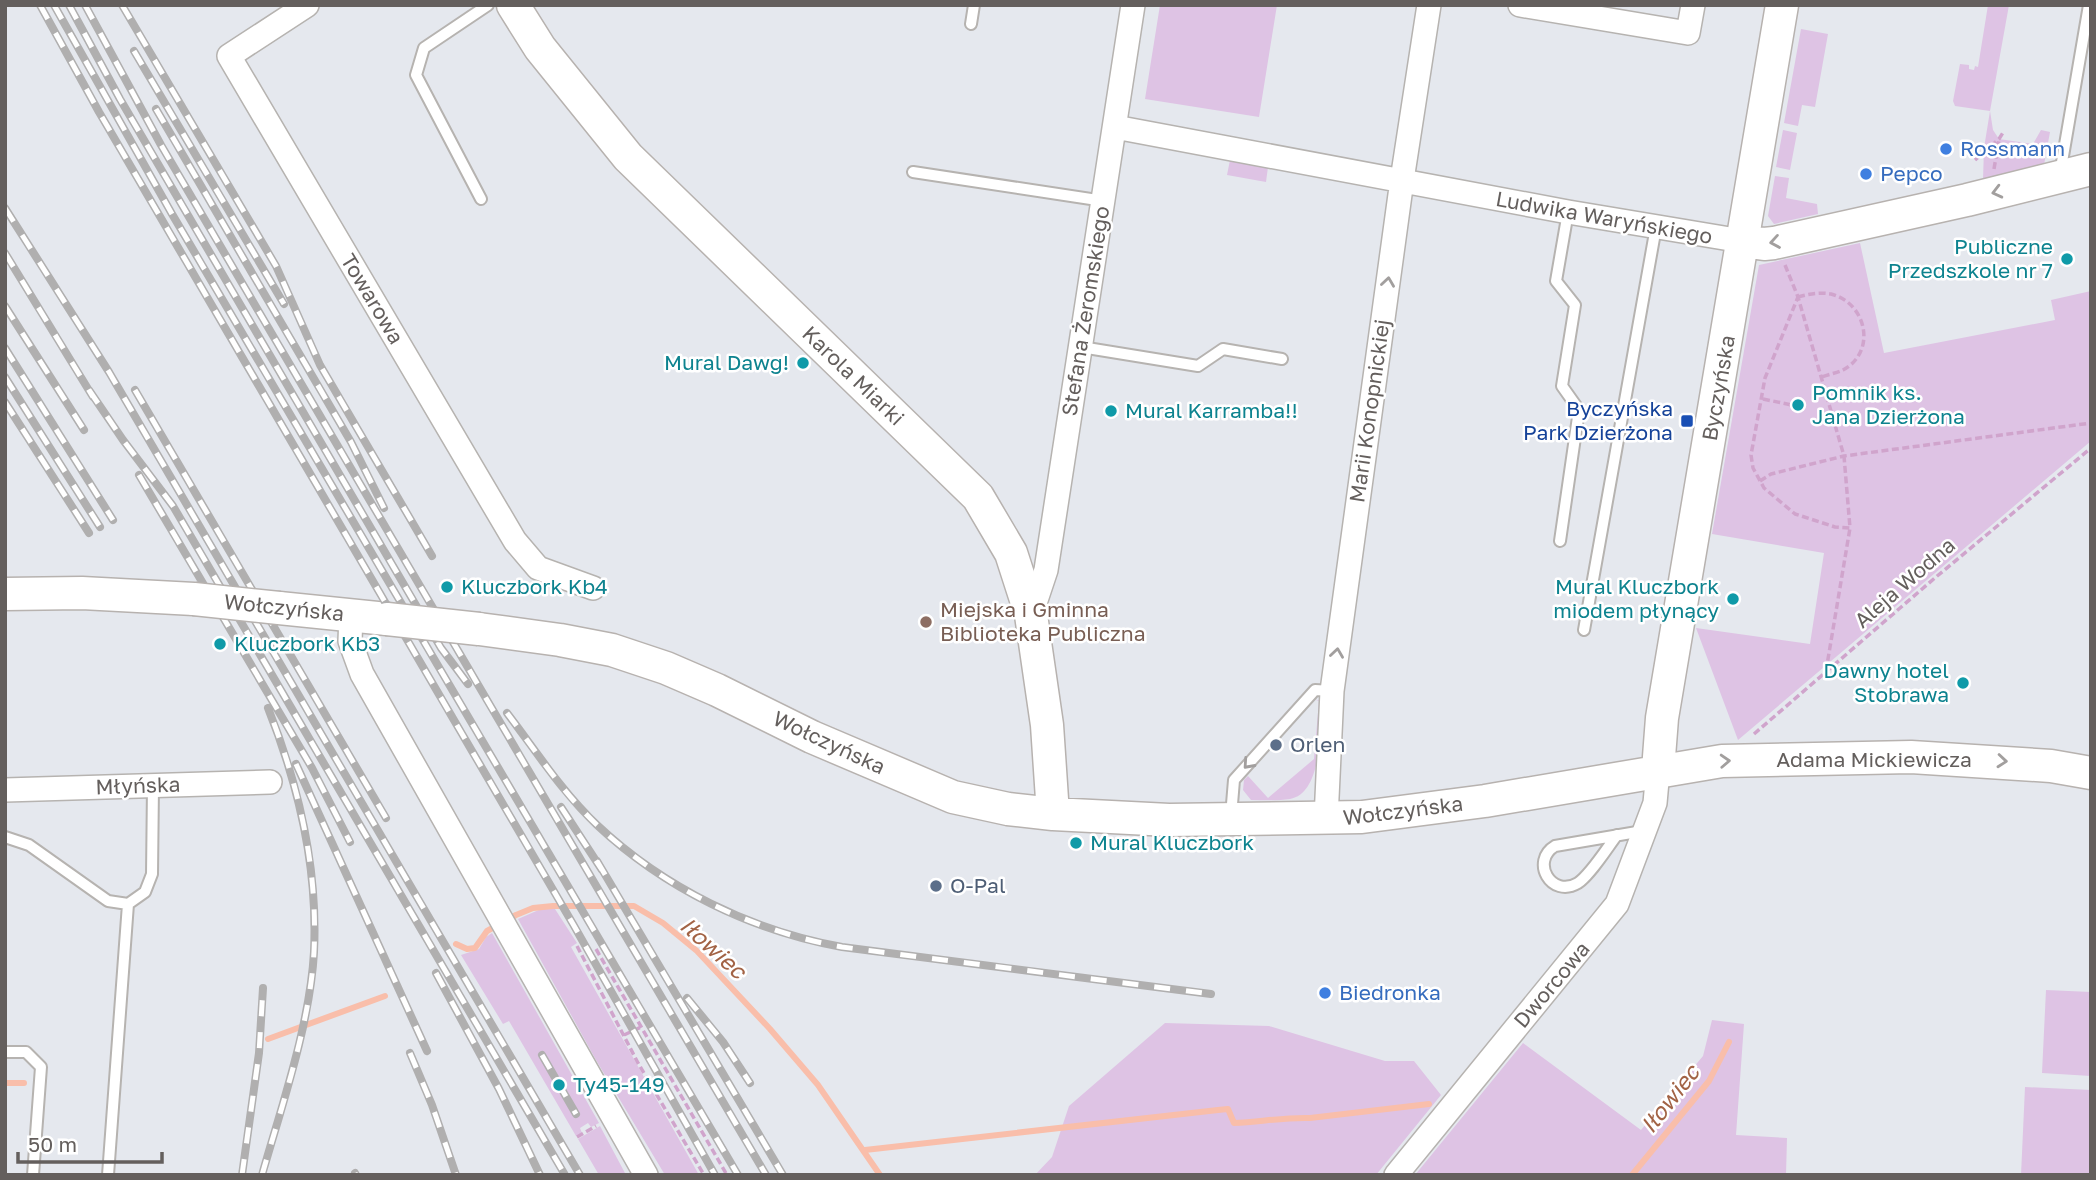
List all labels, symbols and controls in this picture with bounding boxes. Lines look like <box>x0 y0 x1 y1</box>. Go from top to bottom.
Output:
place label: Rossmann <box>1960 135 2065 161</box>
marker: Rossmann <box>1938 141 1954 157</box>
place label: Pepco <box>1880 160 1943 186</box>
marker: Pepco <box>1858 166 1874 182</box>
one-way arrow <box>1991 184 2003 198</box>
street label: Ludwika Waryńskiego <box>1494 185 1715 249</box>
street label: Stefana Żeromskiego <box>1056 204 1114 418</box>
place label: Publiczne Przedszkole nr 7 <box>1888 233 2053 283</box>
one-way arrow <box>1769 234 1781 249</box>
street label: Towarowa <box>336 249 410 348</box>
marker: Publiczne Przedszkole nr 7 <box>2059 251 2075 267</box>
one-way arrow <box>1380 276 1395 288</box>
street label: Marii Konopnickiej <box>1343 317 1395 504</box>
street label: Karola Miarki <box>797 320 910 430</box>
street label: Byczyńska <box>1696 333 1740 443</box>
place label: Mural Dawg! <box>664 349 789 375</box>
marker: Mural Dawg! <box>795 355 811 371</box>
place label: Pomnik ks. Jana Dzierżona <box>1812 379 1965 429</box>
place label: Byczyńska Park Dzierżona <box>1523 395 1673 445</box>
place label: Mural Karramba!! <box>1125 397 1298 423</box>
marker: Pomnik ks. Jana Dzierżona <box>1790 397 1806 413</box>
marker: Mural Karramba!! <box>1103 403 1119 419</box>
marker: Byczyńska Park Dzierżona <box>1679 413 1695 429</box>
street label: Aleja Wodna <box>1849 532 1960 633</box>
place label: Kluczbork Kb4 <box>461 573 608 599</box>
place label: Mural Kluczbork miodem płynący <box>1553 573 1719 623</box>
marker: Kluczbork Kb4 <box>439 579 455 595</box>
street label: Wołczyńska <box>223 588 346 626</box>
marker: Mural Kluczbork miodem płynący <box>1725 591 1741 607</box>
place label: Miejska i Gminna Biblioteka Publiczna <box>940 596 1146 646</box>
marker: Miejska i Gminna Biblioteka Publiczna <box>918 614 934 630</box>
place label: Kluczbork Kb3 <box>234 630 380 656</box>
marker: Kluczbork Kb3 <box>212 636 228 652</box>
one-way arrow <box>1330 648 1345 659</box>
place label: Dawny hotel Stobrawa <box>1823 657 1949 707</box>
marker: Dawny hotel Stobrawa <box>1955 675 1971 691</box>
street label: Wołczyńska <box>769 705 890 779</box>
place label: Orlen <box>1290 731 1345 757</box>
marker: Orlen <box>1268 737 1284 753</box>
street label: Adama Mickiewicza <box>1776 746 1972 772</box>
one-way arrow <box>1720 753 1731 768</box>
one-way arrow <box>1996 753 2007 768</box>
one-way arrow <box>1244 755 1256 768</box>
street label: Młyńska <box>95 771 181 799</box>
street label: Wołczyńska <box>1341 790 1464 830</box>
place label: Mural Kluczbork <box>1090 829 1254 855</box>
marker: Mural Kluczbork <box>1068 835 1084 851</box>
place label: O-Pal <box>950 872 1006 898</box>
marker: O-Pal <box>928 878 944 894</box>
water label: Iłowiec <box>675 910 753 985</box>
street label: Dworcowa <box>1508 936 1595 1033</box>
place label: Biedronka <box>1339 979 1441 1005</box>
marker: Biedronka <box>1317 985 1333 1001</box>
water label: Iłowiec <box>1634 1057 1705 1138</box>
place label: Ty45-149 <box>573 1071 665 1097</box>
marker: Ty45-149 <box>551 1077 567 1093</box>
scale bar <box>18 1120 161 1164</box>
text: 50 m <box>28 1131 77 1157</box>

